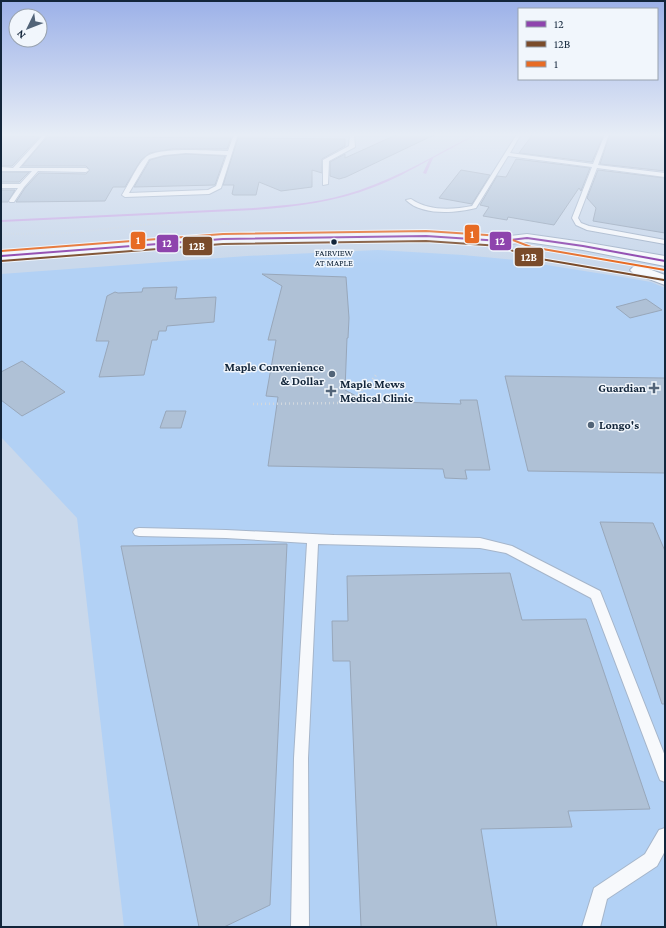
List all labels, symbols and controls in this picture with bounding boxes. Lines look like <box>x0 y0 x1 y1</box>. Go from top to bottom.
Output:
north arrow <box>8 8 48 48</box>
legend <box>518 8 658 80</box>
text: 12 <box>554 17 564 31</box>
text: N <box>13 28 28 42</box>
text: 12B <box>554 37 571 51</box>
text: 1 <box>554 57 558 71</box>
line badge: 1 <box>464 224 480 244</box>
text: 1 <box>470 228 474 240</box>
line badge: 1 <box>130 231 146 250</box>
line badge: 12 <box>489 231 512 251</box>
text: 1 <box>136 234 140 246</box>
line badge: 12 <box>156 234 179 253</box>
text: 12 <box>495 235 505 247</box>
line badge: 12B <box>182 236 213 256</box>
text: 12 <box>162 237 172 249</box>
marker: FAIRVIEW AT MAPLE <box>329 237 339 247</box>
text: 12B <box>189 240 206 252</box>
line badge: 12B <box>514 247 544 267</box>
place label: FAIRVIEW AT MAPLE <box>315 248 354 268</box>
text: 12B <box>521 251 538 263</box>
place label: Maple Convenience & Dollar <box>224 360 324 388</box>
marker: Maple Convenience & Dollar <box>327 369 337 379</box>
place label: Maple Mews Medical Clinic <box>340 377 414 405</box>
place label: Guardian <box>598 381 646 395</box>
marker: Guardian <box>649 383 659 393</box>
marker: Maple Mews Medical Clinic <box>325 385 337 397</box>
place label: Longo's <box>599 418 639 432</box>
marker: Longo's <box>586 420 596 430</box>

